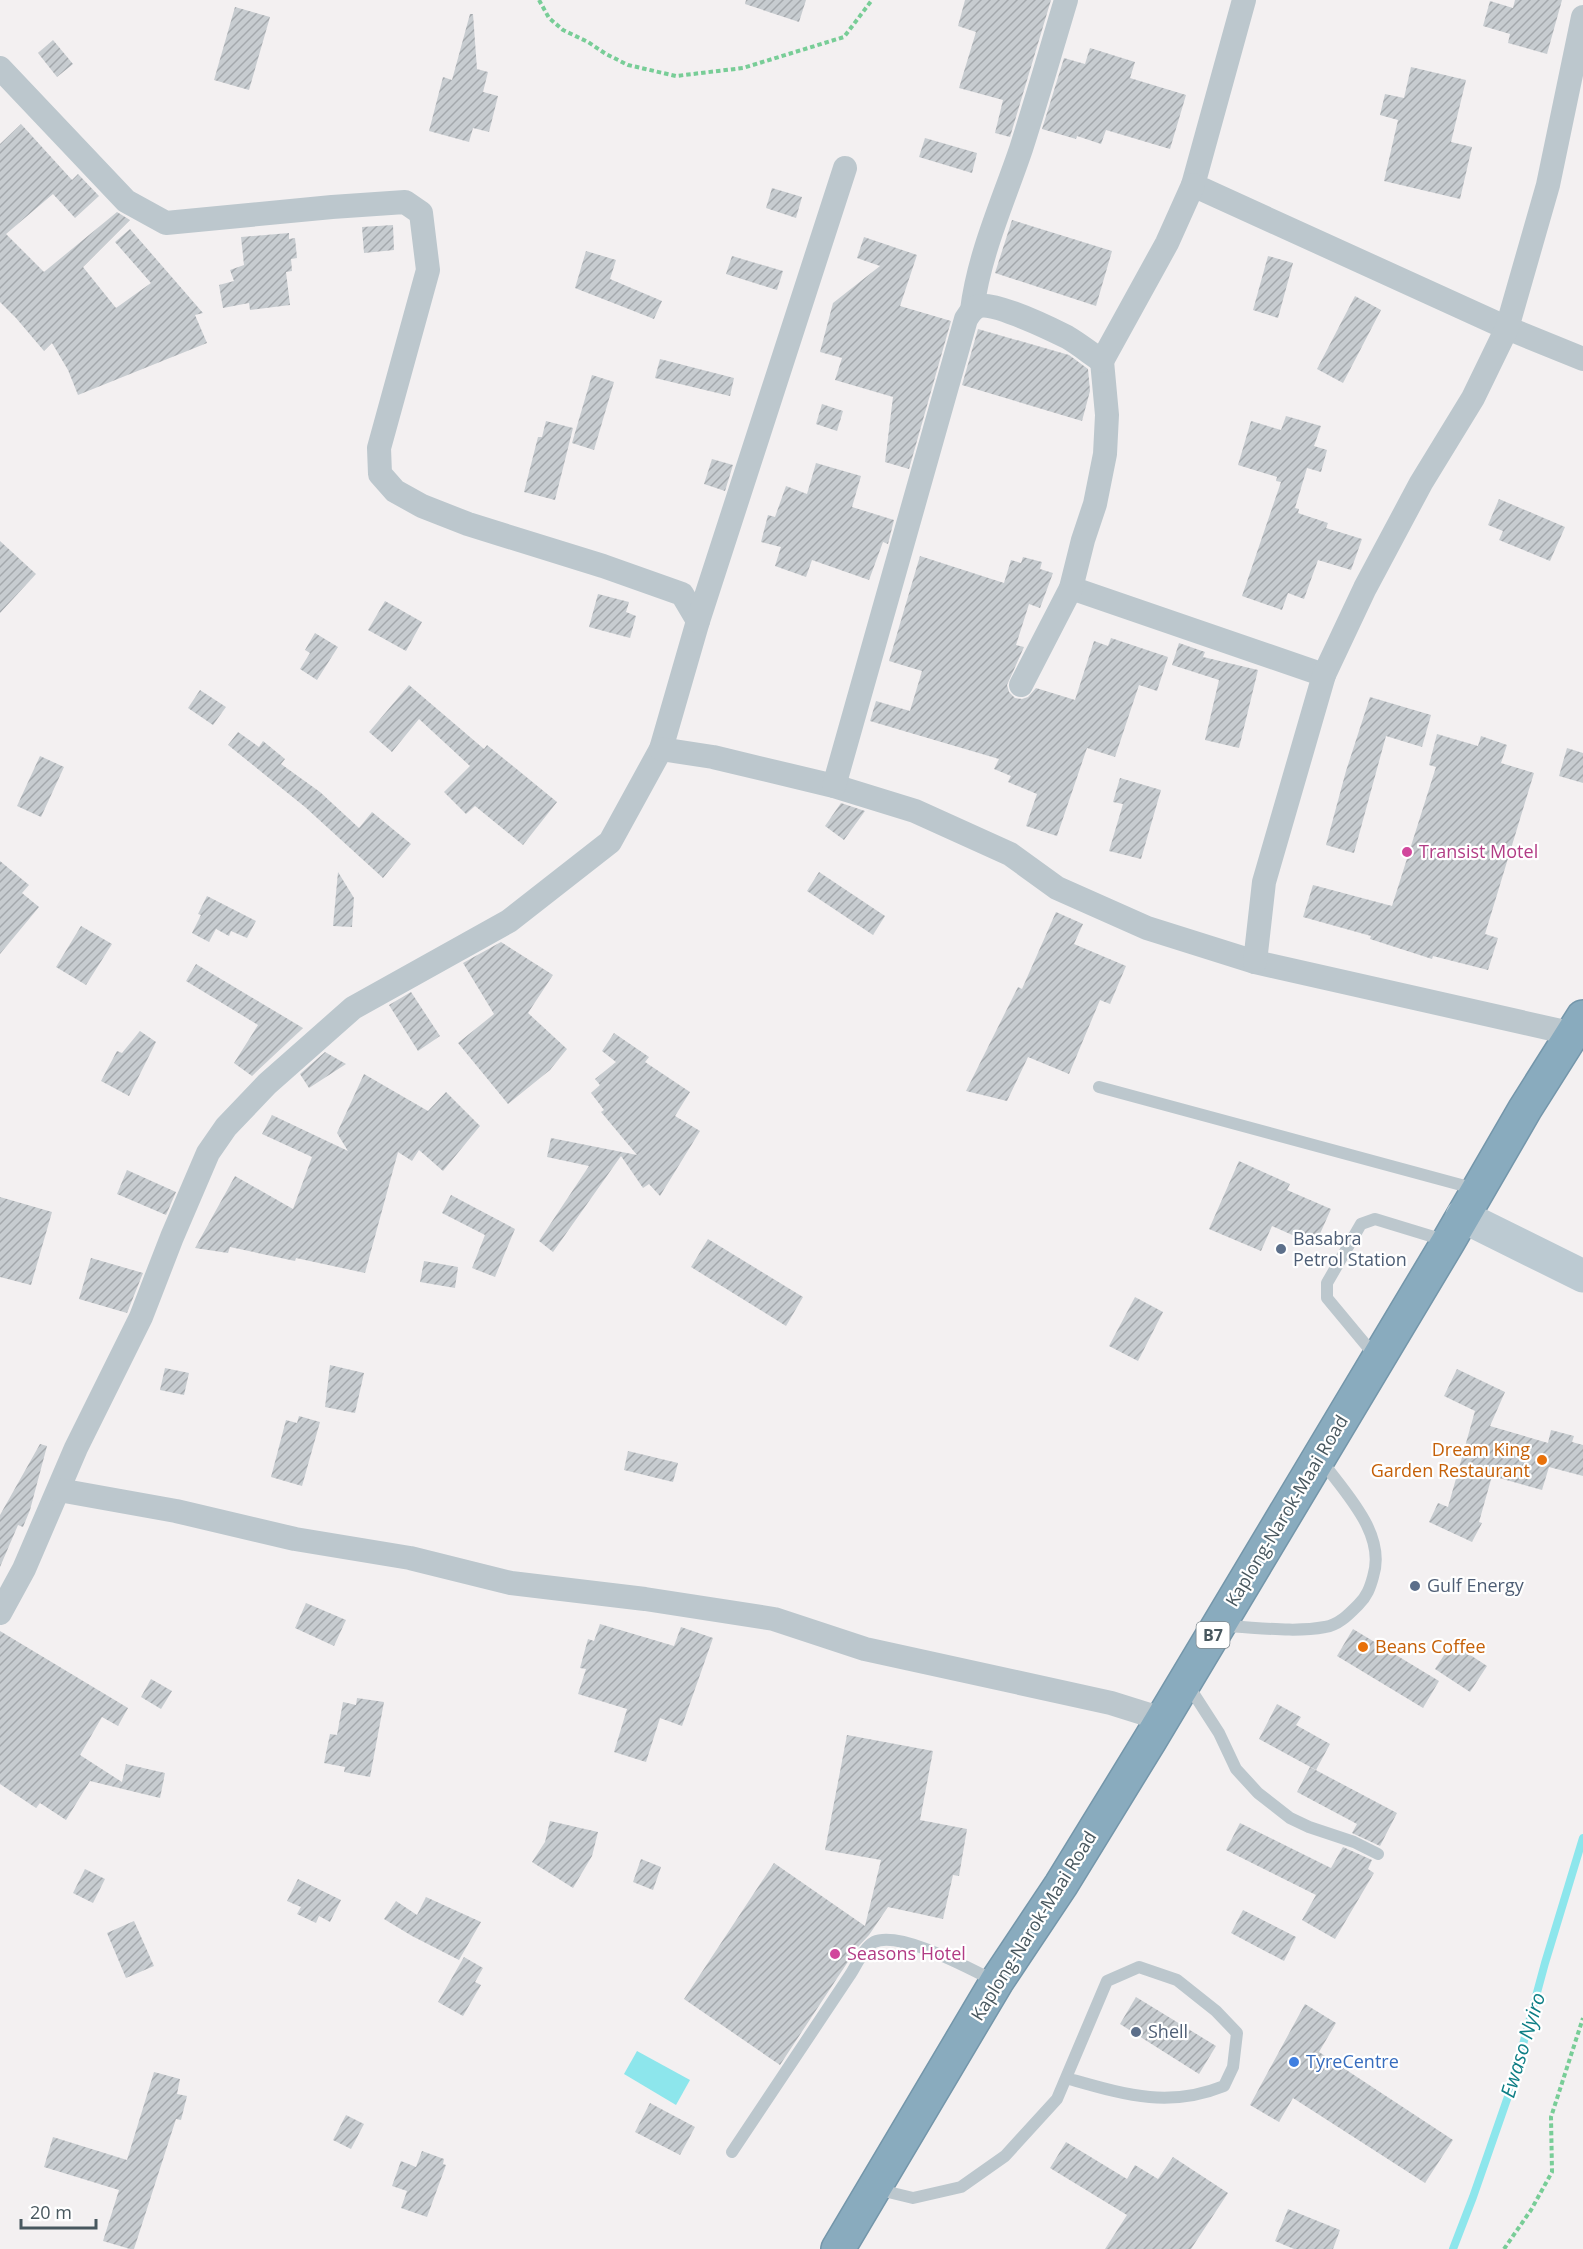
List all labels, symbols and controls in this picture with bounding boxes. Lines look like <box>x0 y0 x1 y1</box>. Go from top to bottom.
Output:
place label: Transist Motel <box>1419 839 1538 863</box>
marker: Transist Motel <box>1400 845 1414 859</box>
place label: Basabra Petrol Station <box>1293 1226 1407 1271</box>
marker: Basabra Petrol Station <box>1274 1242 1288 1256</box>
street label: Kaplong-Narok-Maai Road <box>1219 1410 1353 1611</box>
place label: Dream King Garden Restaurant <box>1371 1437 1530 1482</box>
marker: Dream King Garden Restaurant <box>1535 1453 1549 1467</box>
place label: Gulf Energy <box>1427 1573 1525 1597</box>
marker: Gulf Energy <box>1408 1579 1422 1593</box>
road number: B7 <box>1196 1622 1230 1648</box>
place label: Beans Coffee <box>1375 1634 1486 1658</box>
marker: Beans Coffee <box>1356 1640 1370 1654</box>
street label: Kaplong-Narok-Maai Road <box>965 1826 1101 2025</box>
place label: Seasons Hotel <box>847 1941 966 1965</box>
marker: Seasons Hotel <box>828 1947 842 1961</box>
water label: Ewaso Nyiro <box>1494 1989 1551 2101</box>
place label: Shell <box>1148 2019 1188 2043</box>
marker: Shell <box>1129 2025 1143 2039</box>
place label: TyreCentre <box>1306 2049 1399 2073</box>
marker: TyreCentre <box>1287 2055 1301 2069</box>
scale bar <box>21 2192 96 2230</box>
text: 20 m <box>30 2200 72 2224</box>

